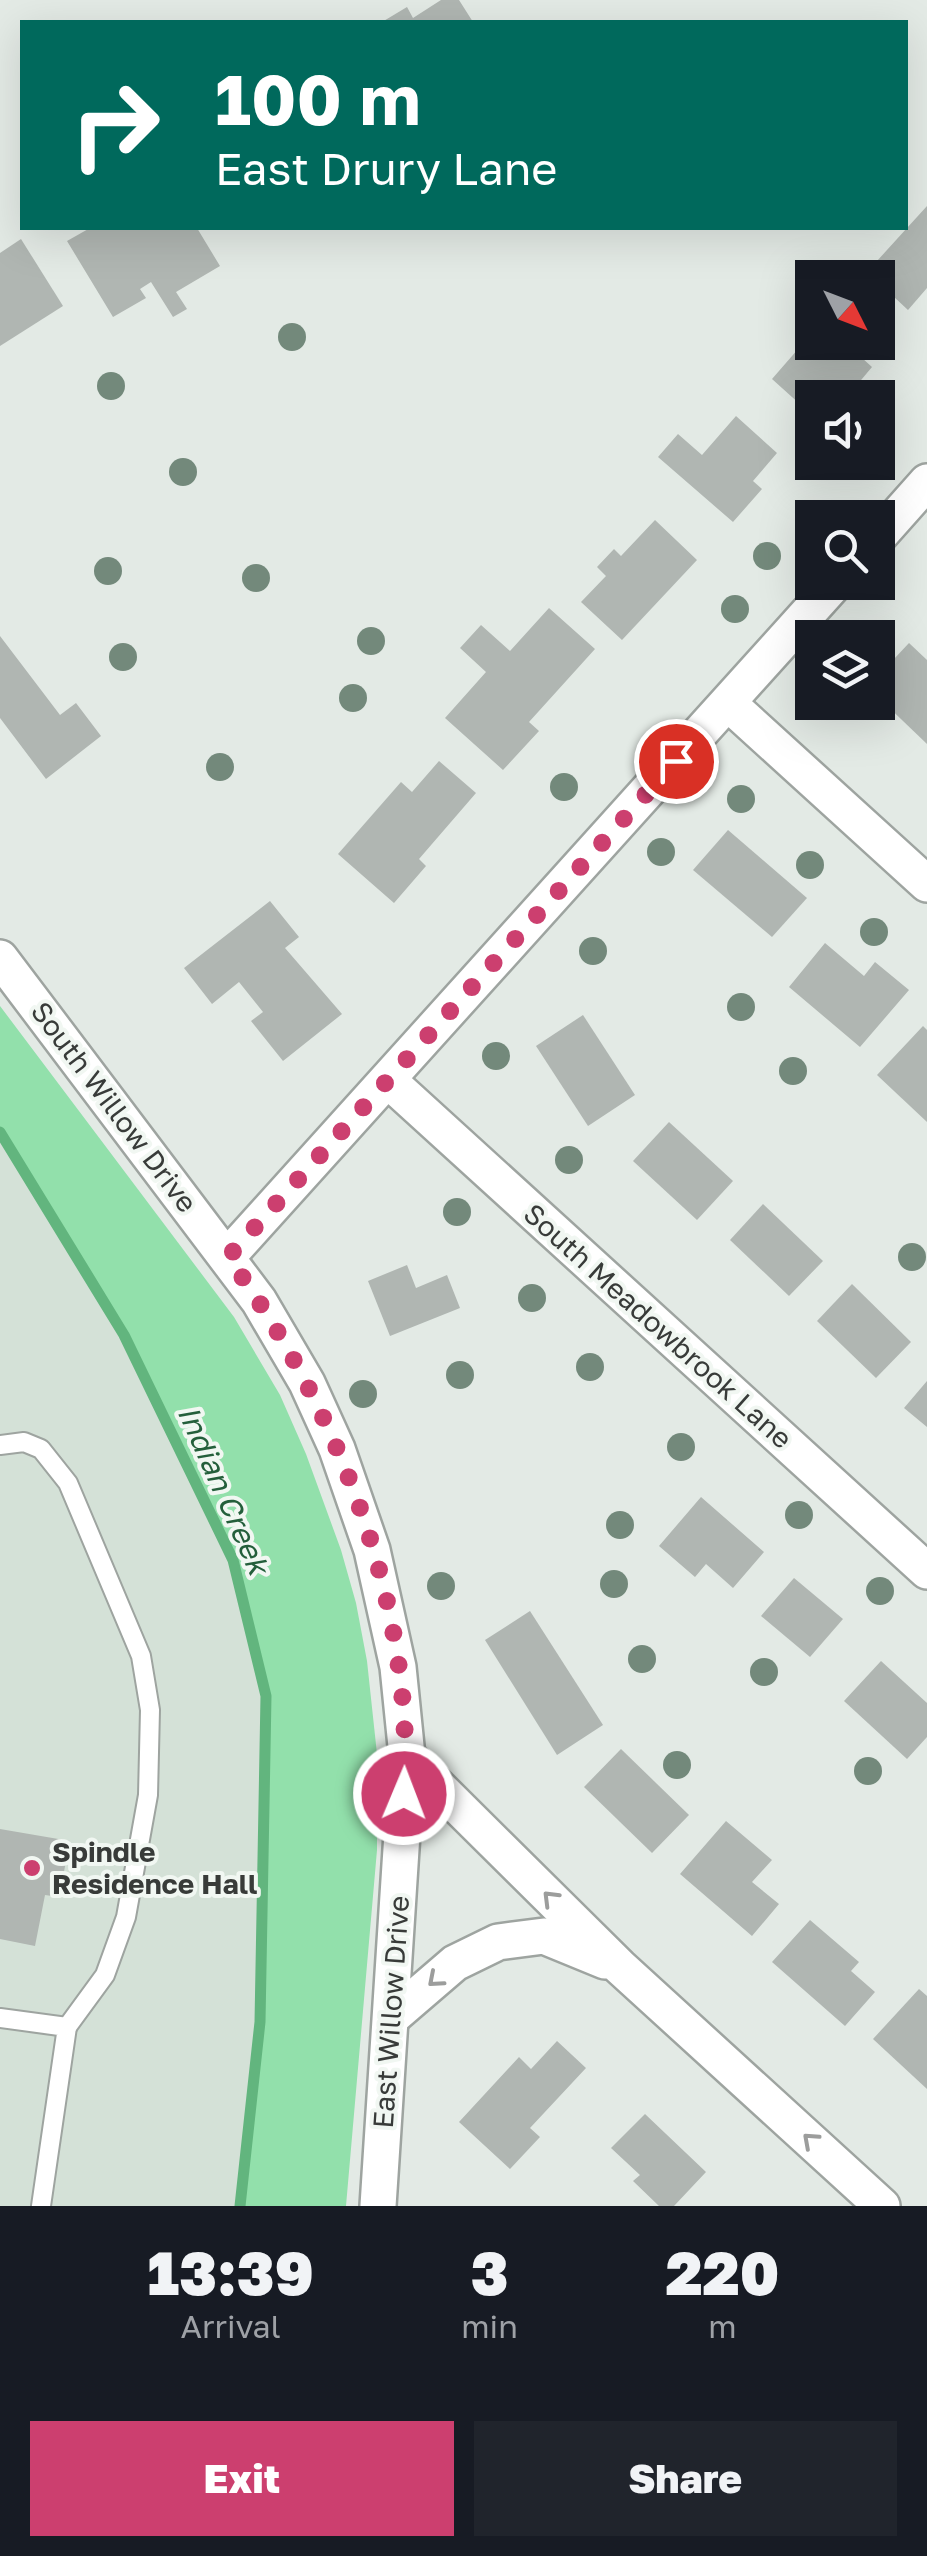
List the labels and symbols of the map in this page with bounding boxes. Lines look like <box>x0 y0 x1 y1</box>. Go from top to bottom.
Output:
north arrow <box>795 260 895 360</box>
pin <box>634 719 719 804</box>
street label: South Willow Drive <box>25 995 204 1218</box>
street label: South Meadowbrook Lane <box>517 1196 799 1455</box>
water label: Indian Creek <box>171 1400 278 1582</box>
position arrow <box>352 1742 456 1846</box>
place label: Spindle Residence Hall <box>52 1835 257 1900</box>
marker: Spindle Residence Hall <box>21 1857 43 1879</box>
one-way arrow <box>544 1892 562 1910</box>
street label: East Willow Drive <box>366 1894 415 2129</box>
one-way arrow <box>428 1969 447 1987</box>
one-way arrow <box>803 2134 822 2152</box>

